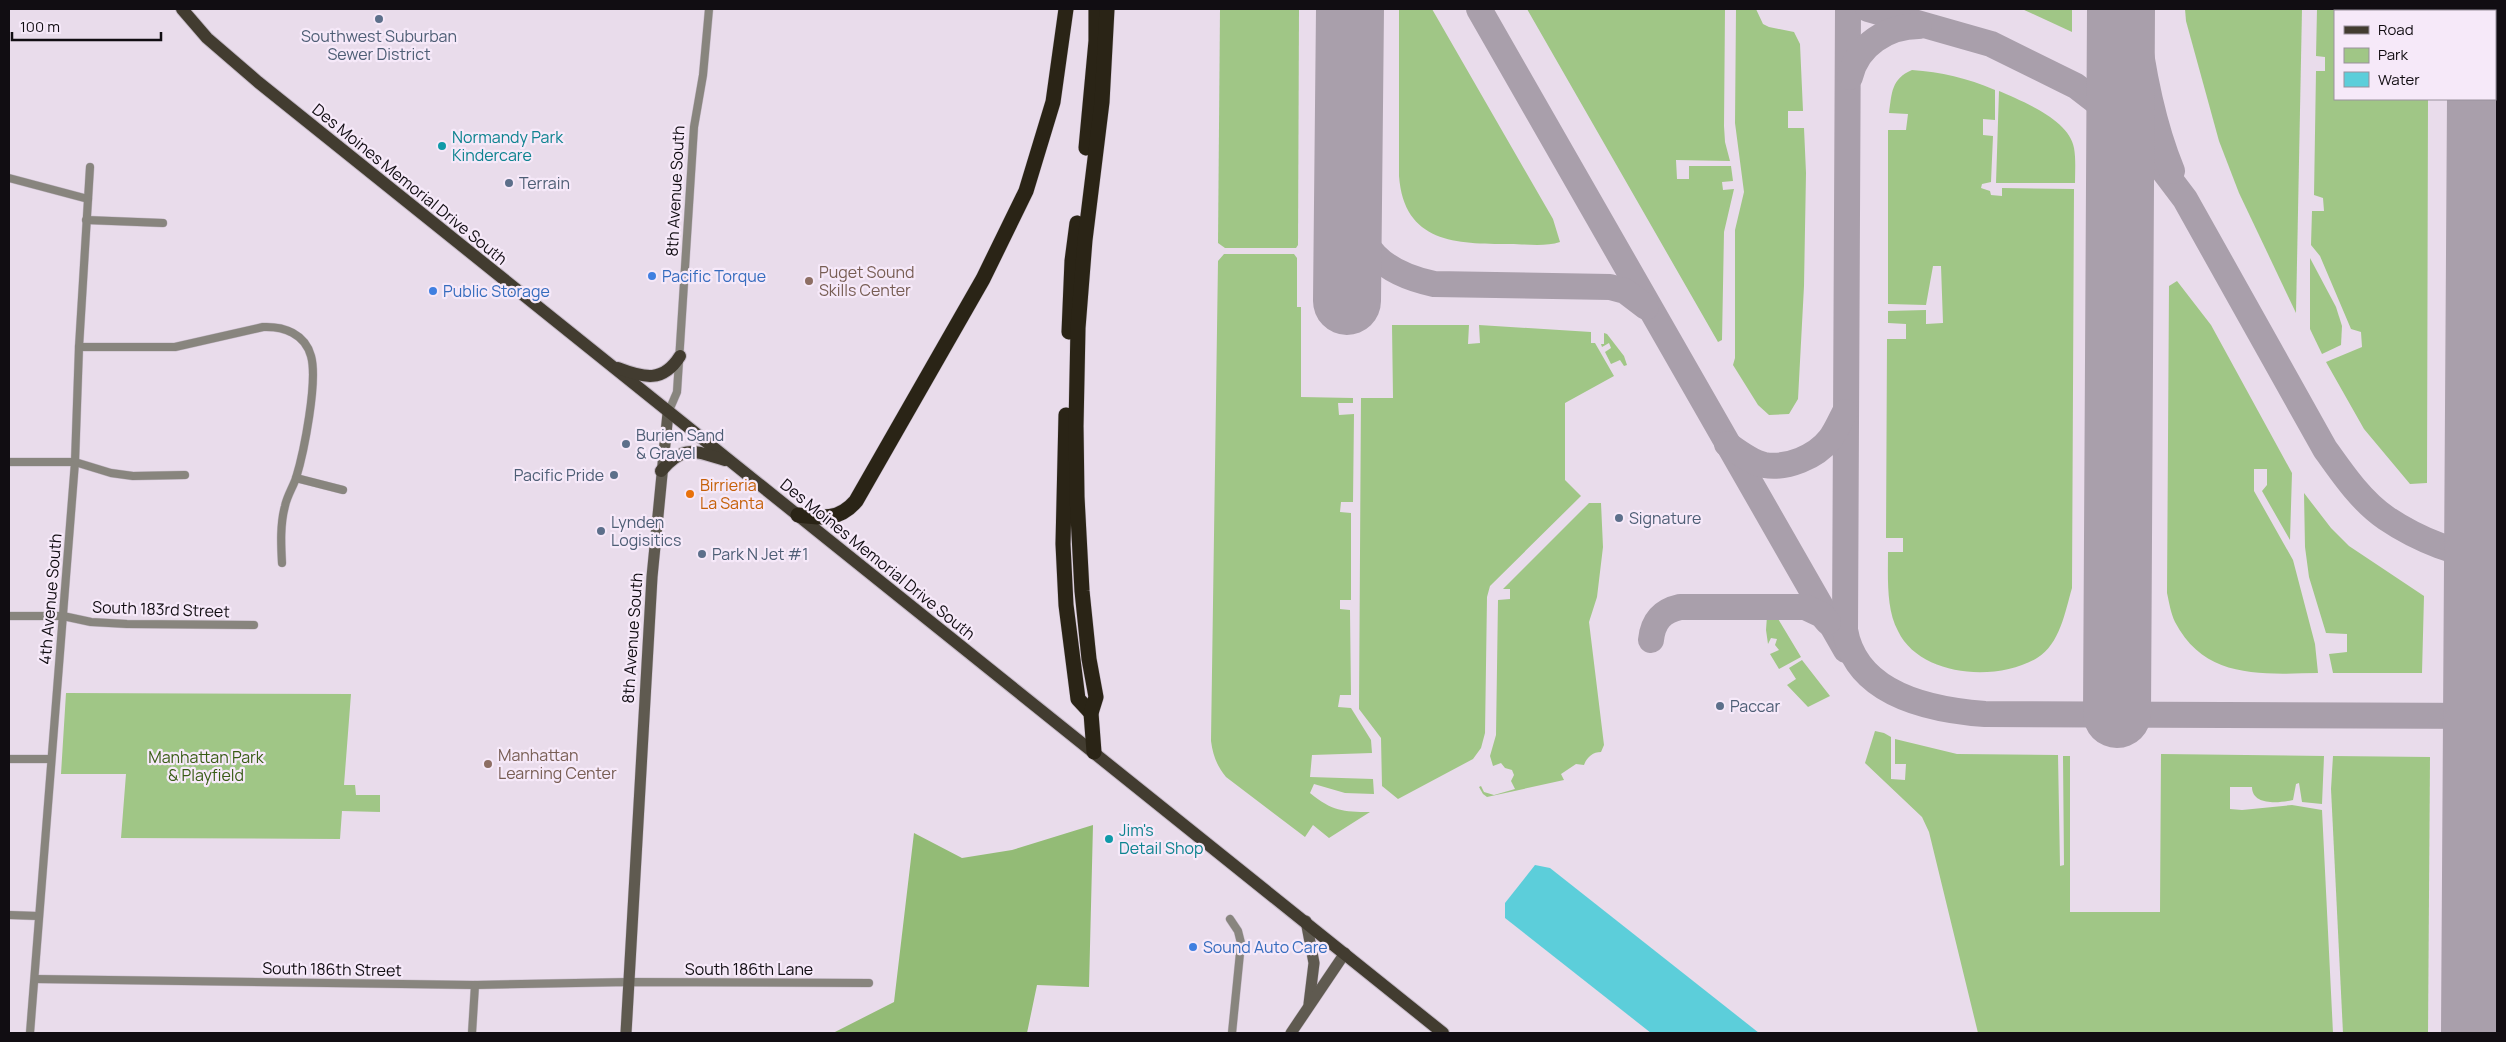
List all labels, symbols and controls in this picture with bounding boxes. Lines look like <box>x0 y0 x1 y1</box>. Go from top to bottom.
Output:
scale bar <box>12 10 161 42</box>
legend <box>2334 10 2496 100</box>
marker: Southwest Suburban Sewer District <box>373 13 385 25</box>
text: 100 m <box>20 16 60 37</box>
text: Road <box>2378 19 2414 40</box>
place label: Southwest Suburban Sewer District <box>301 25 457 65</box>
text: Park <box>2378 44 2408 65</box>
text: Water <box>2378 69 2420 90</box>
street label: Des Moines Memorial Drive South <box>308 98 512 270</box>
street label: 8th Avenue South <box>661 125 689 257</box>
place label: Normandy Park Kindercare <box>452 126 564 166</box>
marker: Normandy Park Kindercare <box>436 140 448 152</box>
place label: Terrain <box>519 172 570 194</box>
marker: Terrain <box>503 177 515 189</box>
place label: Puget Sound Skills Center <box>819 261 914 301</box>
place label: Pacific Torque <box>662 265 766 287</box>
marker: Pacific Torque <box>646 270 658 282</box>
marker: Puget Sound Skills Center <box>803 275 815 287</box>
place label: Public Storage <box>443 280 550 302</box>
marker: Public Storage <box>427 285 439 297</box>
place label: Burien Sand & Gravel <box>636 424 724 464</box>
marker: Burien Sand & Gravel <box>620 438 632 450</box>
place label: Pacific Pride <box>514 464 604 486</box>
marker: Pacific Pride <box>608 469 620 481</box>
street label: Des Moines Memorial Drive South <box>776 473 980 645</box>
place label: Birrieria La Santa <box>700 474 764 514</box>
marker: Birrieria La Santa <box>684 488 696 500</box>
place label: Signature <box>1629 507 1701 529</box>
place label: Lynden Logisitics <box>611 511 681 551</box>
marker: Signature <box>1613 512 1625 524</box>
marker: Lynden Logisitics <box>595 525 607 537</box>
street label: 4th Avenue South <box>33 533 67 665</box>
place label: Park N Jet #1 <box>712 543 809 565</box>
marker: Park N Jet #1 <box>696 548 708 560</box>
street label: 8th Avenue South <box>616 572 648 704</box>
street label: South 183rd Street <box>92 596 230 622</box>
place label: Paccar <box>1730 695 1780 717</box>
marker: Paccar <box>1714 700 1726 712</box>
place label: Manhattan Learning Center <box>498 744 617 784</box>
park label: Manhattan Park & Playfield <box>148 746 265 786</box>
marker: Manhattan Learning Center <box>482 758 494 770</box>
place label: Jim's Detail Shop <box>1119 819 1203 859</box>
marker: Jim's Detail Shop <box>1103 833 1115 845</box>
place label: Sound Auto Care <box>1203 936 1328 958</box>
marker: Sound Auto Care <box>1187 941 1199 953</box>
street label: South 186th Street <box>262 957 402 981</box>
street label: South 186th Lane <box>685 958 813 980</box>

